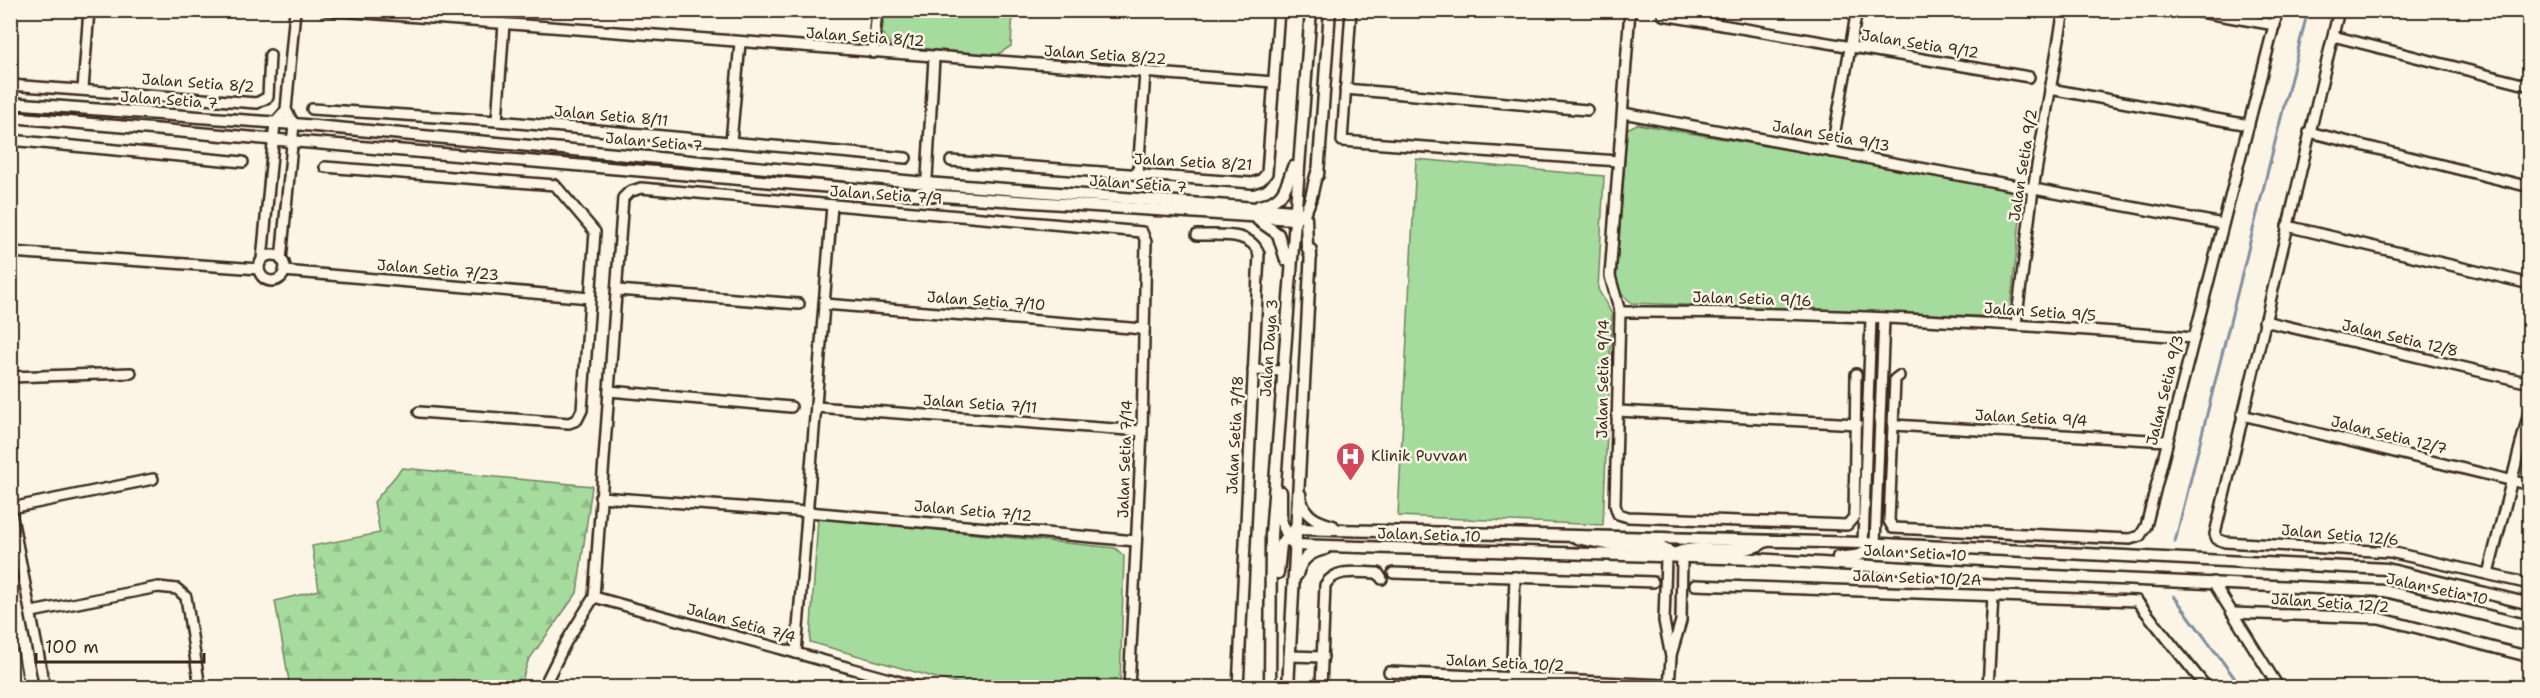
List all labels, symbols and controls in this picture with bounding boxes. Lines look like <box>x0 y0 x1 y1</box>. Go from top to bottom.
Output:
street label: Jalan Setia 8/12 <box>805 23 925 51</box>
street label: Jalan Setia 9/12 <box>1860 25 1980 63</box>
street label: Jalan Setia 8/22 <box>1043 41 1167 69</box>
street label: Jalan Setia 8/2 <box>141 69 255 97</box>
street label: Jalan Setia 7 <box>119 87 219 113</box>
street label: Jalan Setia 8/11 <box>553 101 669 131</box>
street label: Jalan Setia 9/2 <box>2004 107 2042 223</box>
street label: Jalan Setia 9/13 <box>1771 116 1891 156</box>
street label: Jalan Setia 7 <box>604 128 704 156</box>
street label: Jalan Setia 8/21 <box>1133 149 1253 175</box>
street label: Jalan Setia 7 <box>1088 171 1188 197</box>
street label: Jalan Setia 7/9 <box>829 181 943 209</box>
street label: Jalan Setia 7/23 <box>376 255 500 285</box>
street label: Jalan Setia 7/10 <box>926 287 1046 315</box>
street label: Jalan Setia 9/16 <box>1692 287 1812 311</box>
street label: Jalan Daya 3 <box>1256 298 1282 398</box>
street label: Jalan Setia 9/5 <box>1983 298 2097 326</box>
street label: Jalan Setia 12/8 <box>2340 315 2460 361</box>
street label: Jalan Setia 9/14 <box>1592 319 1614 439</box>
street label: Jalan Setia 9/3 <box>2142 333 2188 447</box>
street label: Jalan Setia 7/18 <box>1222 375 1248 495</box>
street label: Jalan Setia 7/11 <box>922 390 1038 418</box>
street label: Jalan Setia 7/14 <box>1113 399 1137 519</box>
street label: Jalan Setia 9/4 <box>1974 405 2088 431</box>
street label: Jalan Setia 12/7 <box>2329 411 2449 459</box>
hospital icon: Klinik Puvvan <box>1334 440 1366 482</box>
place label: Klinik Puvvan <box>1371 446 1467 466</box>
street label: Jalan Setia 7/12 <box>913 496 1033 526</box>
street label: Jalan Setia 12/6 <box>2280 520 2400 550</box>
street label: Jalan Setia 10 <box>1377 523 1481 547</box>
street label: Jalan Setia 10 <box>1863 540 1967 566</box>
street label: Jalan Setia 10/2A <box>1852 566 1982 590</box>
street label: Jalan Setia 10 <box>2384 568 2490 610</box>
street label: Jalan Setia 12/2 <box>2270 589 2390 617</box>
street label: Jalan Setia 7/4 <box>684 599 798 647</box>
scale bar <box>36 626 204 664</box>
text: 100 m <box>45 635 99 659</box>
street label: Jalan Setia 10/2 <box>1445 650 1565 676</box>

